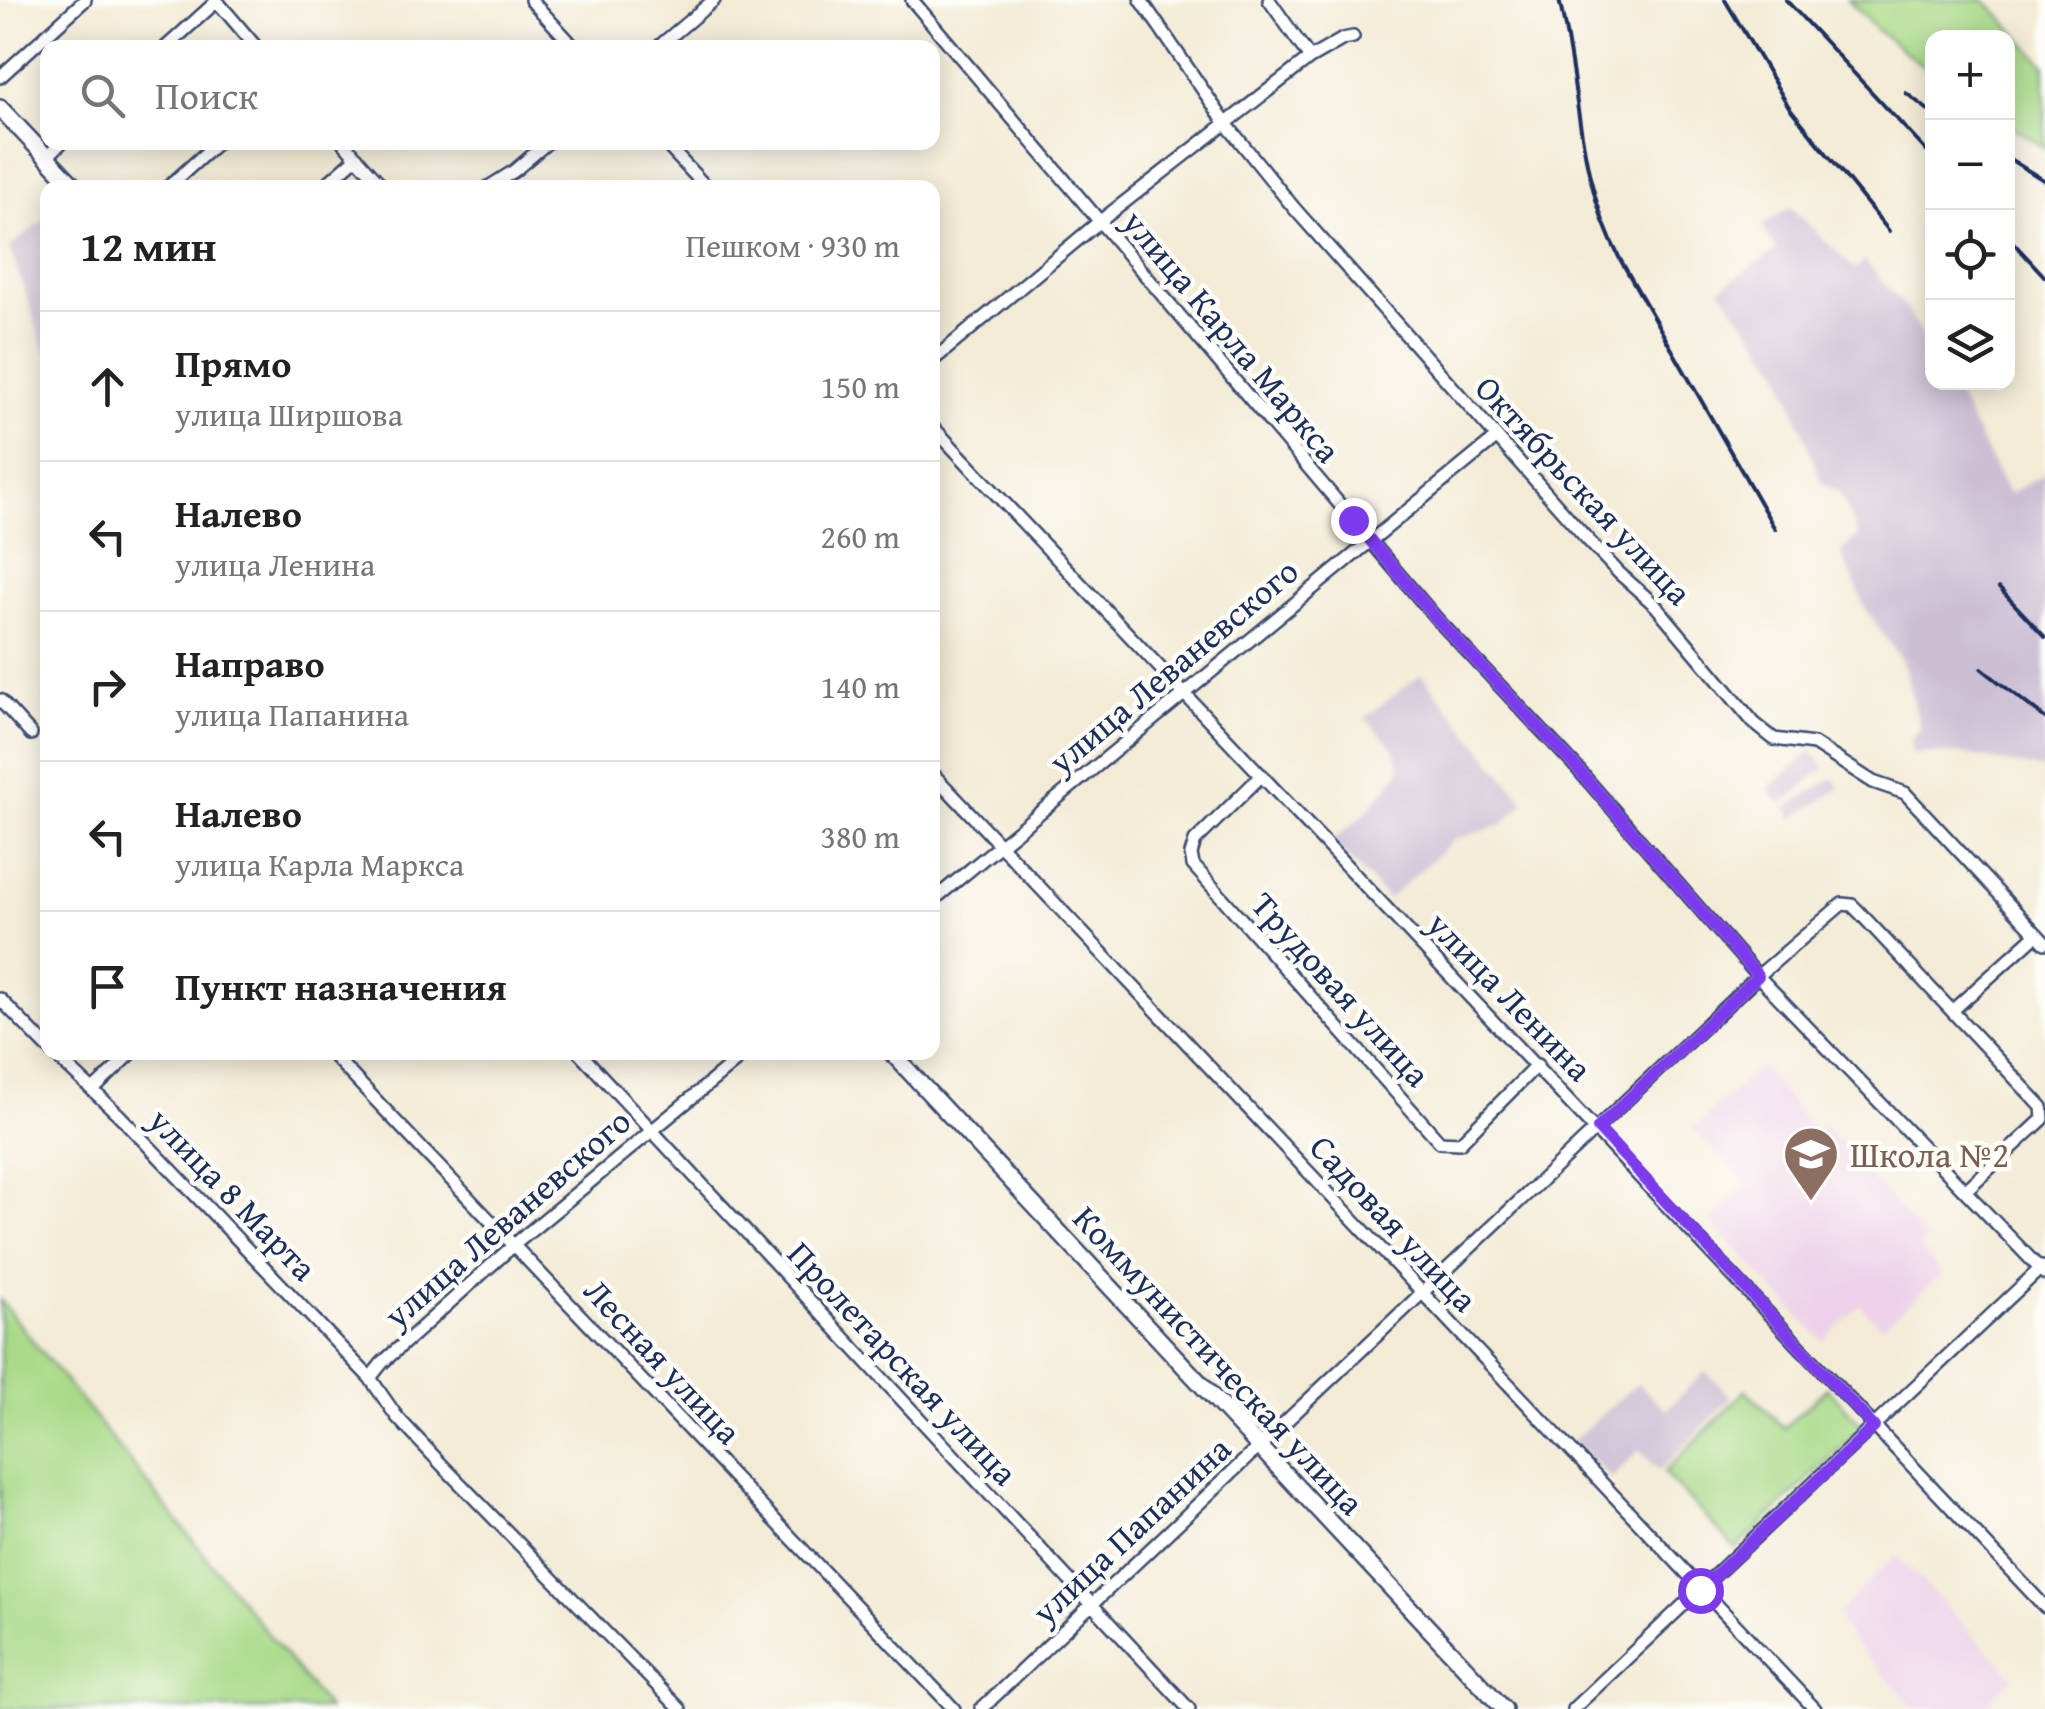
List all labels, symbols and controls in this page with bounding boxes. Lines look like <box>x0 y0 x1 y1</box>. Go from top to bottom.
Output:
map controls <box>1925 30 2015 390</box>
button: + <box>1925 30 2015 120</box>
search box <box>40 40 940 150</box>
text: Поиск <box>155 67 258 123</box>
icon: search <box>75 68 130 123</box>
button: − <box>1925 120 2015 210</box>
street label: улица Карла Маркса <box>1110 198 1353 474</box>
button: locate <box>1925 210 2015 300</box>
text: 12 мин <box>80 215 217 276</box>
text: Пешком · 930 m <box>685 222 900 269</box>
button: layers <box>1925 300 2015 390</box>
text: Прямо <box>175 335 291 391</box>
icon: ahead <box>80 359 135 414</box>
text: 150 m <box>821 363 900 410</box>
street label: Октябрьская улица <box>1464 364 1704 617</box>
text: улица Ширшова <box>175 391 403 438</box>
text: Налево <box>175 485 302 541</box>
route end <box>1331 498 1377 544</box>
icon: left <box>80 509 135 564</box>
text: 260 m <box>821 513 900 560</box>
text: улица Ленина <box>175 541 375 588</box>
street label: улица Леваневского <box>1036 546 1309 787</box>
text: Направо <box>175 635 325 691</box>
icon: right <box>80 659 135 714</box>
text: 140 m <box>821 663 900 710</box>
text: улица Папанина <box>175 691 409 738</box>
text: Налево <box>175 785 302 841</box>
icon: left <box>80 809 135 864</box>
text: 380 m <box>821 813 900 860</box>
text: улица Карла Маркса <box>175 841 464 888</box>
street label: Трудовая улица <box>1239 880 1443 1098</box>
street label: улица Ленина <box>1415 899 1605 1093</box>
text: Пункт назначения <box>175 958 507 1014</box>
icon: arrive <box>80 959 135 1014</box>
street label: улица 8 Марта <box>136 1095 329 1292</box>
street label: улица Леваневского <box>372 1096 642 1340</box>
street label: Садовая улица <box>1298 1123 1490 1323</box>
school or university icon: Школа №2 <box>1781 1124 1841 1203</box>
place label: Школа №2 <box>1850 1129 2009 1180</box>
street label: Коммунистическая улица <box>1062 1194 1377 1526</box>
street label: Пролетарская улица <box>776 1229 1030 1497</box>
street label: Лесная улица <box>572 1266 754 1456</box>
street label: улица Папанина <box>1019 1424 1242 1637</box>
route start <box>1678 1568 1724 1614</box>

